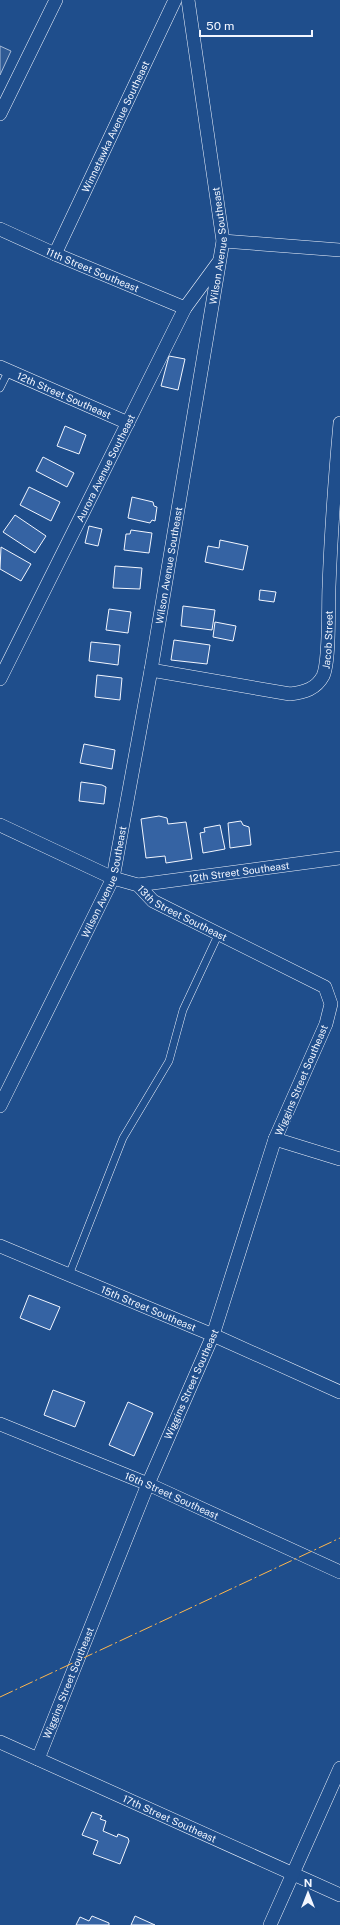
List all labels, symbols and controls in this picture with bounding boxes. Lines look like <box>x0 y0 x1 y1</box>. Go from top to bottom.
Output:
scale bar <box>200 12 312 38</box>
text: 50 m <box>206 19 234 33</box>
street label: Winnetawka Avenue Southeast <box>79 59 151 194</box>
street label: Wilson Avenue Southeast <box>206 186 229 305</box>
street label: 11th Street Southeast <box>44 245 141 294</box>
street label: 12th Street Southeast <box>15 369 113 421</box>
street label: Aurora Avenue Southeast <box>73 412 137 524</box>
street label: Wilson Avenue Southeast <box>153 506 184 625</box>
street label: Jacob Street <box>319 610 335 670</box>
street label: Wilson Avenue Southeast <box>78 825 128 940</box>
street label: 12th Street Southeast <box>188 859 290 884</box>
street label: 13th Street Southeast <box>135 883 229 943</box>
street label: Wiggins Street Southeast <box>272 1023 330 1137</box>
street label: 15th Street Southeast <box>99 1283 198 1333</box>
street label: Wiggins Street Southeast <box>161 1327 221 1441</box>
street label: 16th Street Southeast <box>123 1469 221 1522</box>
street label: Wiggins Street Southeast <box>40 1625 96 1741</box>
street label: 17th Street Southeast <box>121 1792 219 1845</box>
north arrow <box>288 1873 328 1913</box>
text: N <box>304 1877 312 1889</box>

